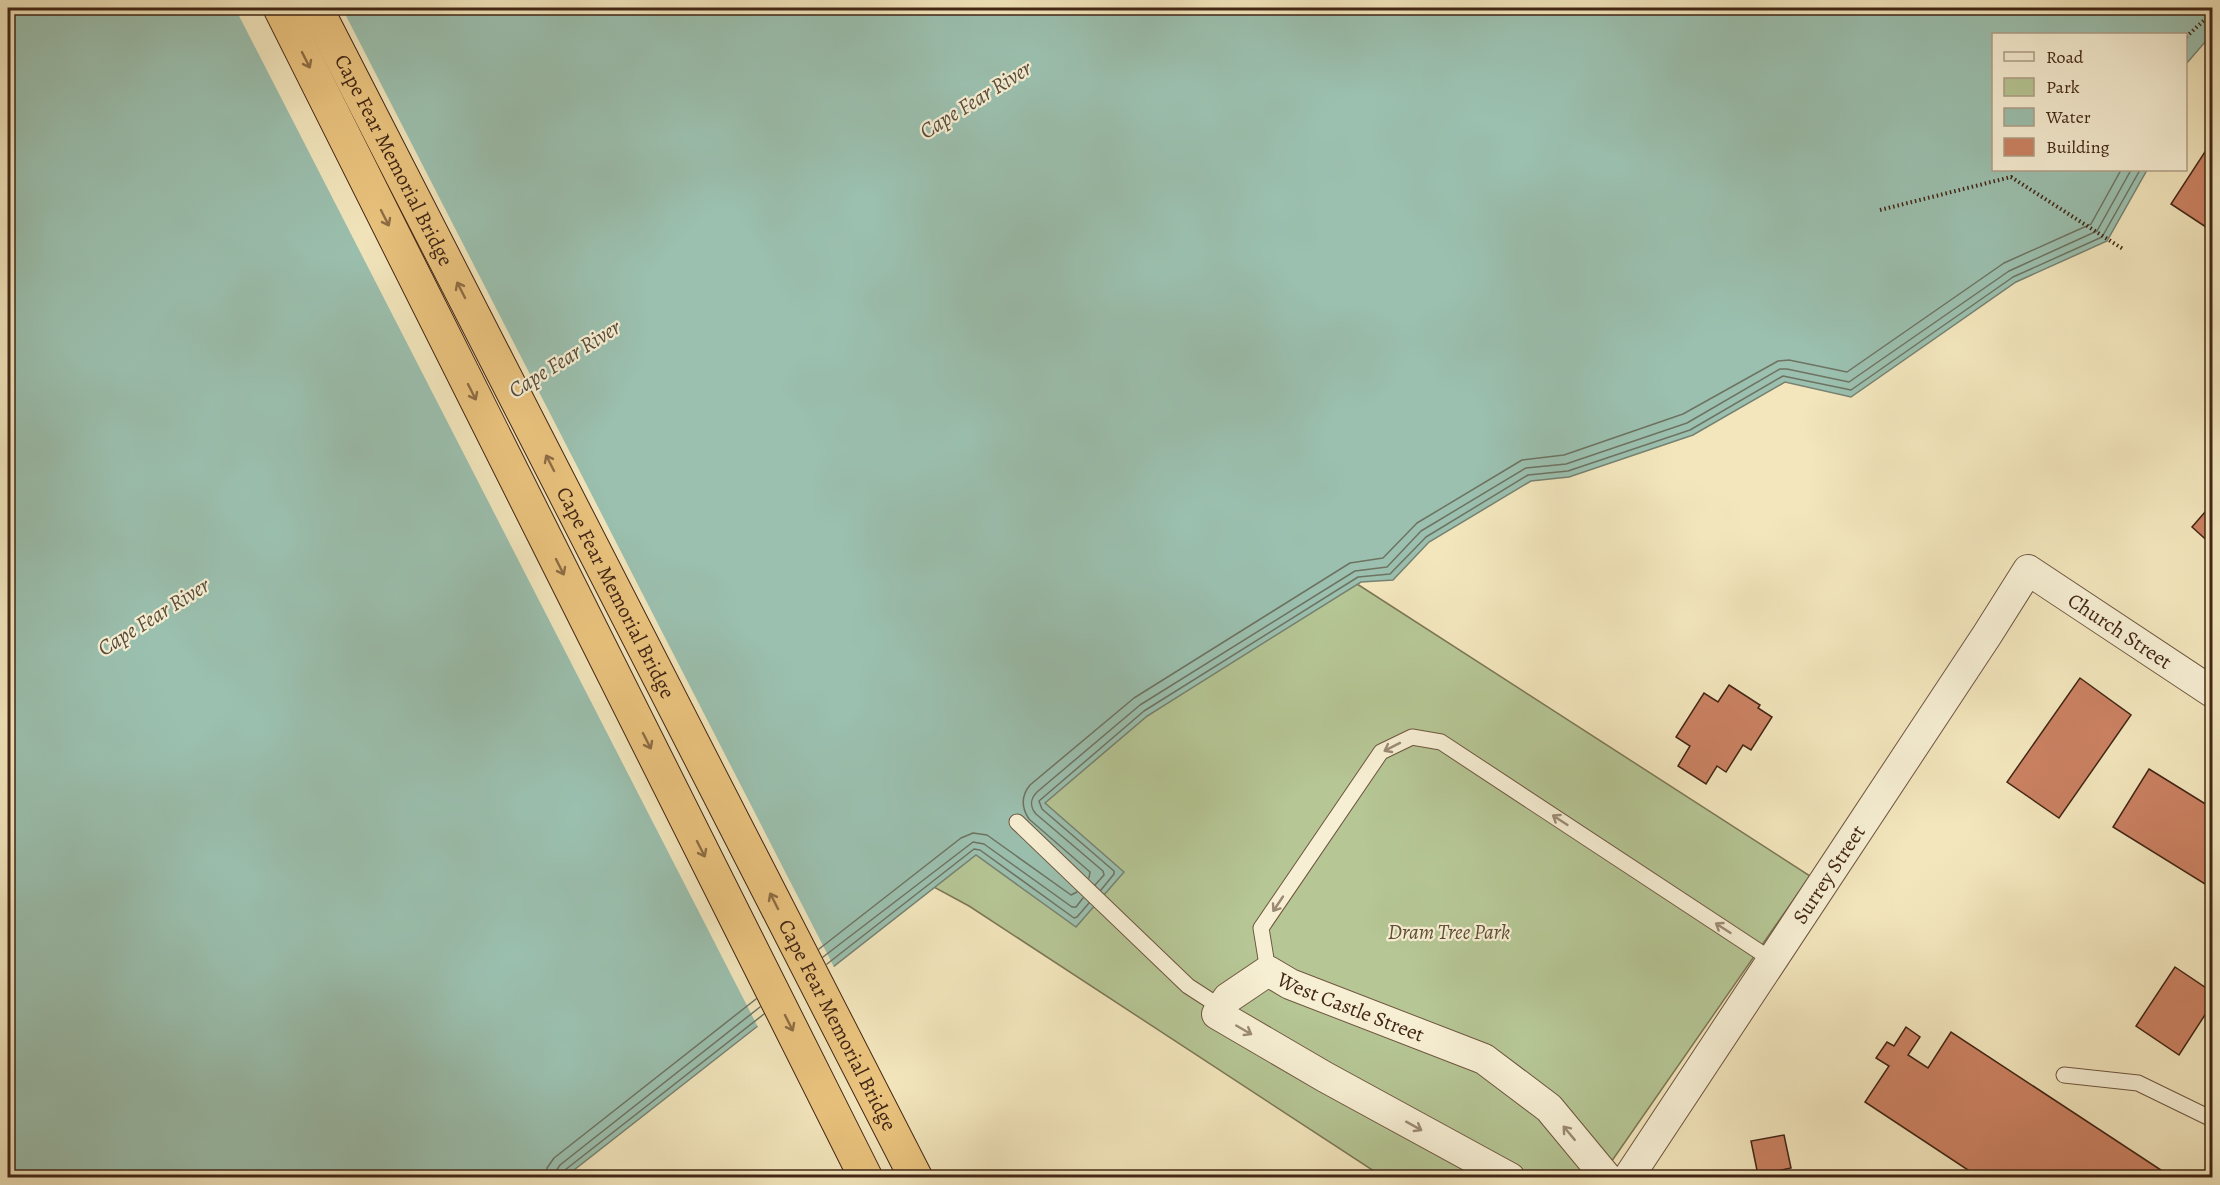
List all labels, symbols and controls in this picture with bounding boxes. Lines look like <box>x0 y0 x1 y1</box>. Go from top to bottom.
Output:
legend <box>1992 33 2187 171</box>
text: Road <box>2046 45 2084 69</box>
one-way arrow <box>300 50 312 68</box>
street label: Cape Fear Memorial Bridge <box>328 50 460 271</box>
water label: Cape Fear River <box>914 53 1038 146</box>
text: Park <box>2046 75 2080 99</box>
text: Water <box>2045 105 2091 129</box>
text: Building <box>2046 135 2110 159</box>
one-way arrow <box>379 209 391 226</box>
one-way arrow <box>454 281 466 299</box>
water label: Cape Fear River <box>503 312 627 405</box>
one-way arrow <box>467 383 479 401</box>
one-way arrow <box>543 455 555 473</box>
street label: Cape Fear Memorial Bridge <box>550 482 682 703</box>
one-way arrow <box>554 557 566 575</box>
water label: Cape Fear River <box>92 570 216 663</box>
street label: Church Street <box>2062 586 2177 676</box>
one-way arrow <box>641 732 653 749</box>
one-way arrow <box>1383 742 1401 753</box>
one-way arrow <box>1552 814 1569 826</box>
street label: Surrey Street <box>1786 819 1872 929</box>
one-way arrow <box>696 840 708 858</box>
one-way arrow <box>768 893 779 911</box>
one-way arrow <box>1272 895 1284 912</box>
street label: Cape Fear Memorial Bridge <box>772 914 903 1136</box>
park label: Dram Tree Park <box>1388 918 1510 946</box>
one-way arrow <box>1715 922 1732 934</box>
street label: West Castle Street <box>1271 965 1428 1049</box>
one-way arrow <box>783 1014 795 1032</box>
one-way arrow <box>1235 1024 1252 1036</box>
one-way arrow <box>1405 1120 1422 1132</box>
one-way arrow <box>1563 1125 1576 1141</box>

